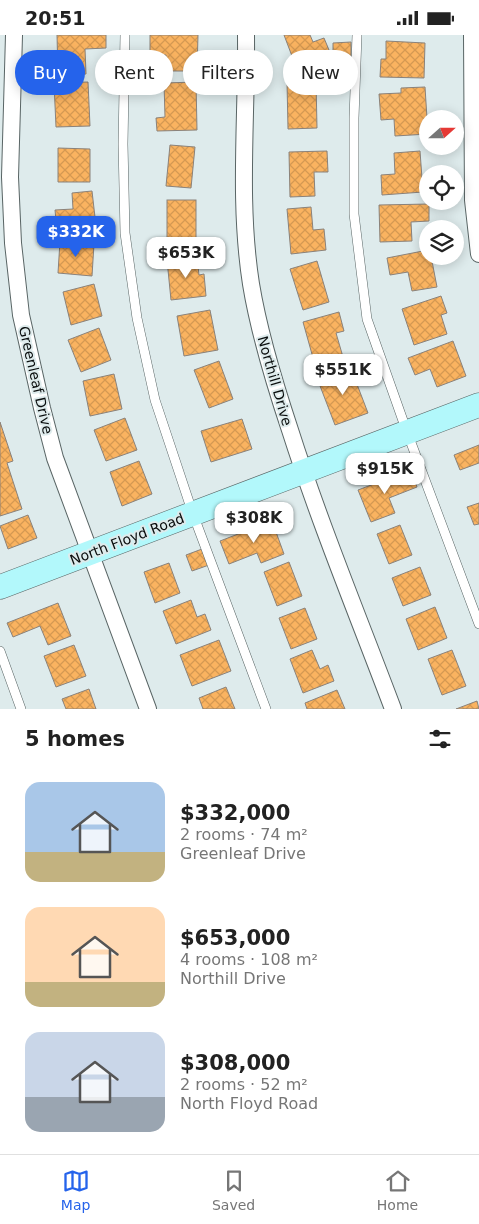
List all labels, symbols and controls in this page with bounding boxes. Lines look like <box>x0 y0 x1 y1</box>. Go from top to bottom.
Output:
text: 20:51 <box>25 7 85 29</box>
chip: Buy <box>15 50 85 95</box>
chip: Rent <box>95 50 173 95</box>
chip: Filters <box>183 50 273 95</box>
chip: New <box>283 50 358 95</box>
north arrow <box>419 110 464 155</box>
map controls <box>419 110 464 265</box>
button: locate <box>419 165 464 210</box>
pin: $332K <box>41 215 111 258</box>
button: layers <box>419 220 464 265</box>
text: $332K <box>48 222 104 241</box>
pin: $653K <box>151 237 221 279</box>
text: $653K <box>158 243 214 262</box>
street label: Greenleaf Drive <box>16 325 56 435</box>
street label: Northill Drive <box>255 334 295 428</box>
pin: $551K <box>308 353 378 396</box>
text: $551K <box>315 360 371 379</box>
pin: $915K <box>350 453 420 495</box>
text: $915K <box>357 459 413 478</box>
pin: $308K <box>219 501 289 544</box>
text: $308K <box>226 508 282 527</box>
street label: North Floyd Road <box>68 510 186 568</box>
icon: filters <box>426 725 454 753</box>
text: 5 homes <box>25 727 125 751</box>
text: $332,000 <box>180 801 290 825</box>
icon: home <box>65 802 125 862</box>
text: 2 rooms · 74 m² <box>180 825 308 844</box>
text: Greenleaf Drive <box>180 844 306 863</box>
text: $653,000 <box>180 926 290 950</box>
icon: home <box>65 927 125 987</box>
text: 4 rooms · 108 m² <box>180 950 318 969</box>
text: Northill Drive <box>180 969 286 988</box>
text: $308,000 <box>180 1051 290 1075</box>
icon: home <box>65 1052 125 1112</box>
text: 2 rooms · 52 m² <box>180 1075 308 1094</box>
text: North Floyd Road <box>180 1094 318 1113</box>
tab: Map <box>61 1167 90 1213</box>
tab: Saved <box>212 1167 255 1213</box>
tab: Home <box>377 1167 418 1213</box>

